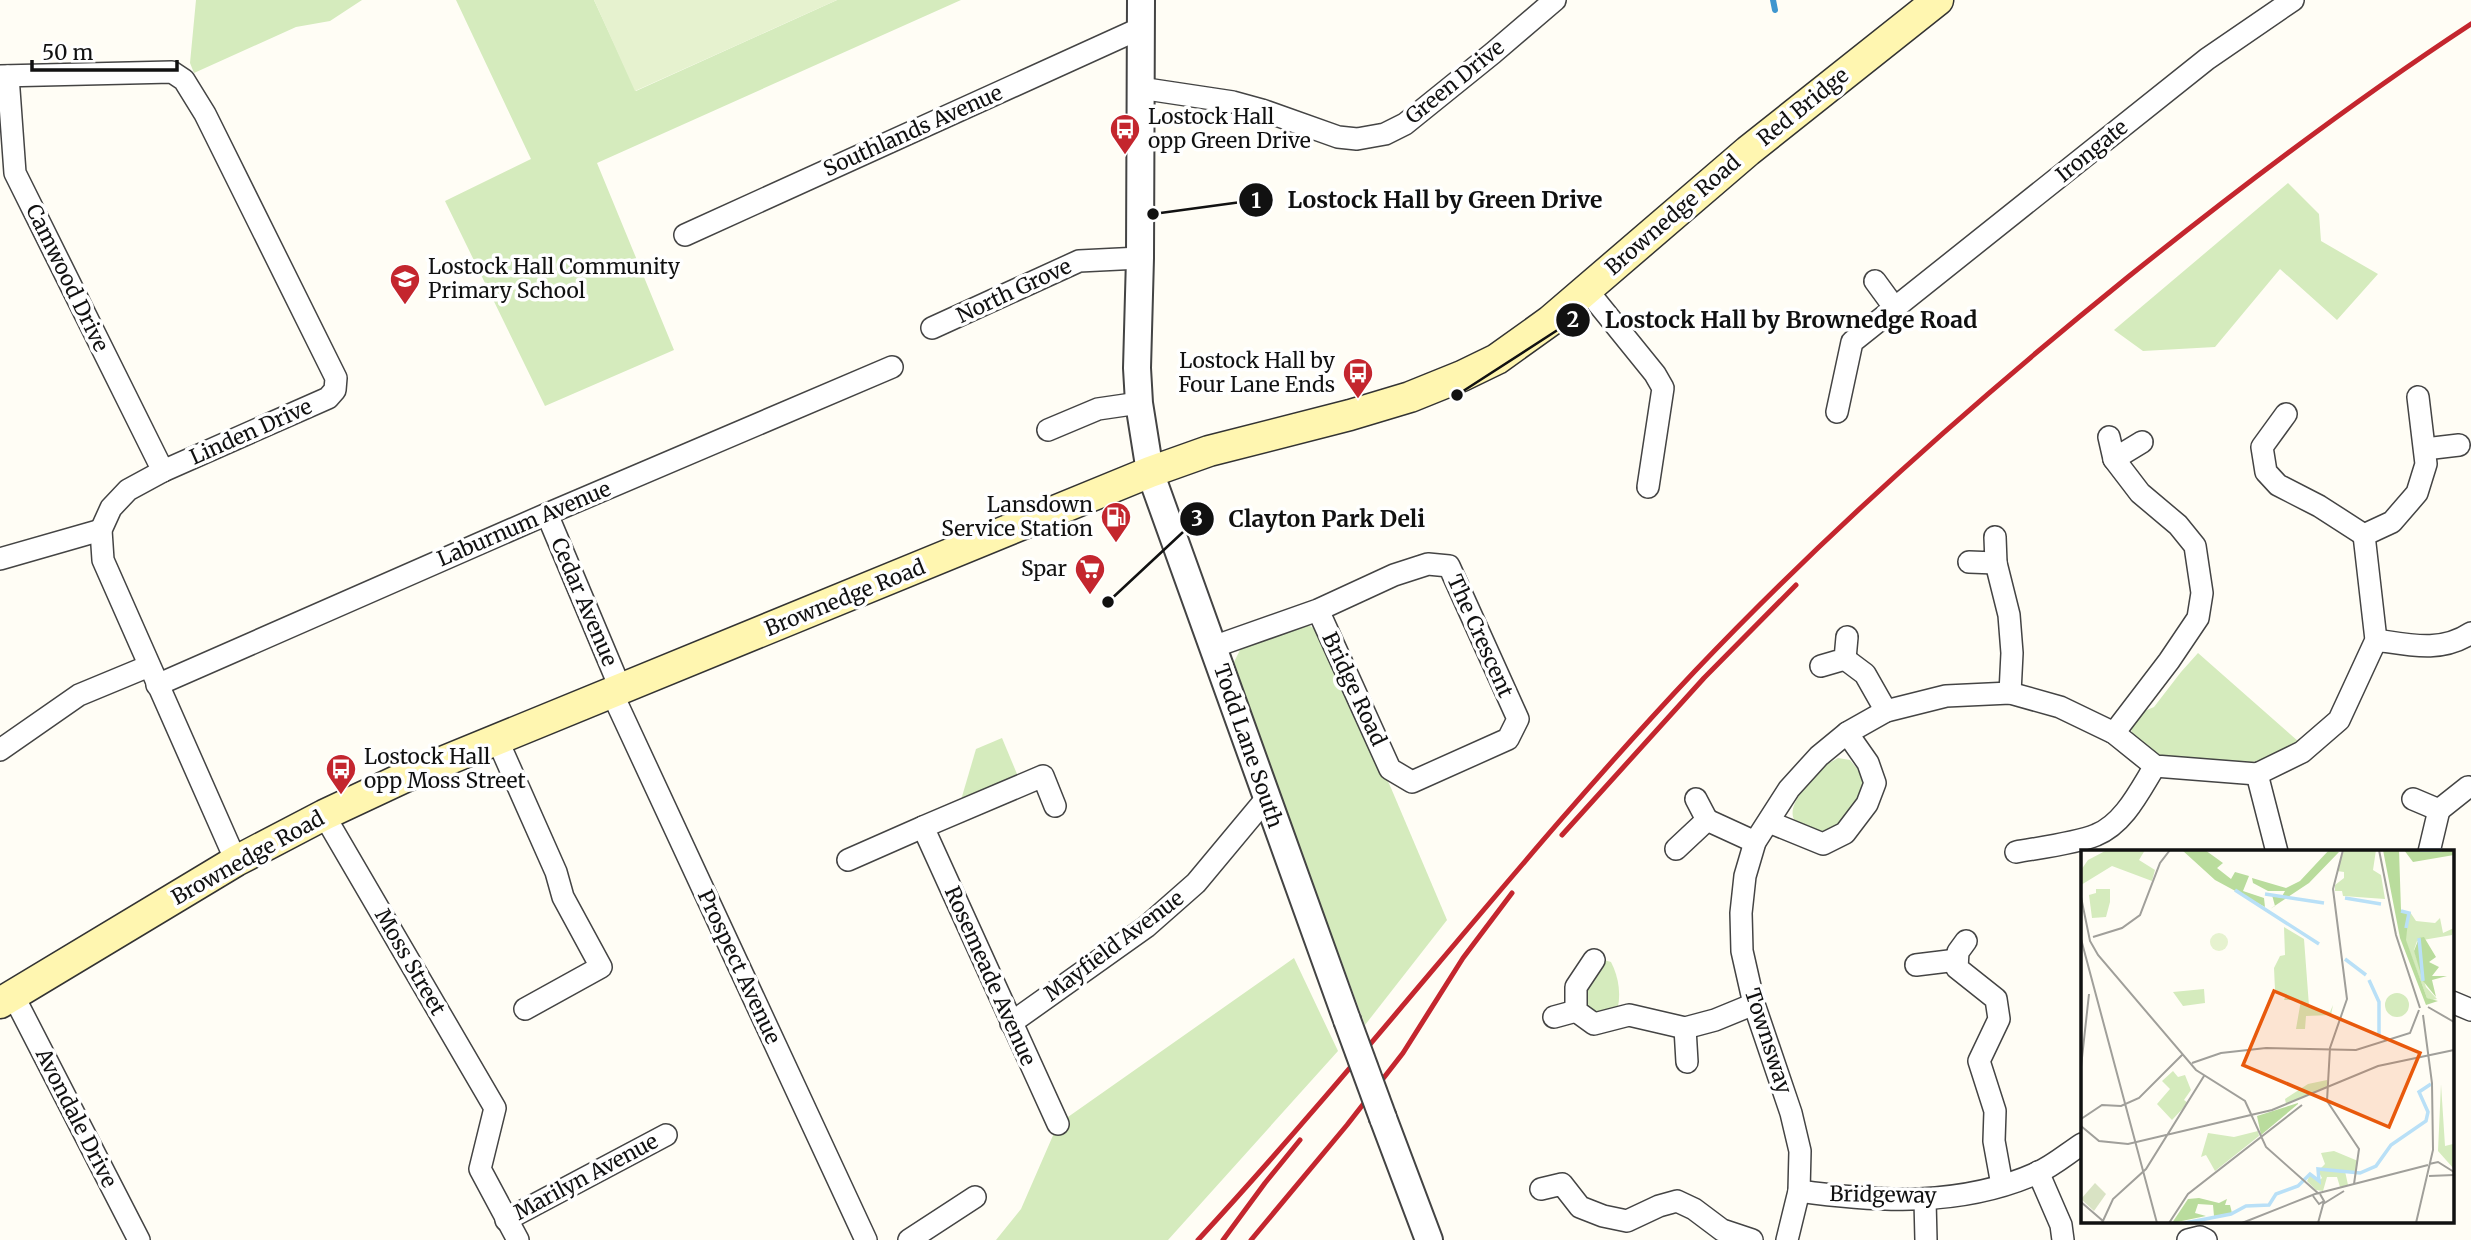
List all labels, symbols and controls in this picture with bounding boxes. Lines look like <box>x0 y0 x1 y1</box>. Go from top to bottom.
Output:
scale bar <box>32 28 177 72</box>
street label: Green Drive <box>1400 33 1510 130</box>
text: 50 m <box>42 39 93 66</box>
street label: Red Bridge <box>1752 62 1854 152</box>
street label: Southlands Avenue <box>819 79 1007 182</box>
place label: Lostock Hall opp Green Drive <box>1148 103 1311 154</box>
bus stop icon: Lostock Hall opp Green Drive <box>1108 112 1142 156</box>
street label: Irongate <box>2050 113 2133 188</box>
street label: Brownedge Road <box>1599 148 1746 281</box>
callout: Lostock Hall by Green Drive <box>1239 178 1617 222</box>
text: Lostock Hall by Green Drive <box>1287 185 1603 214</box>
text: 1 <box>1251 187 1261 214</box>
street label: Camwood Drive <box>20 200 115 356</box>
street label: North Grove <box>952 252 1075 329</box>
place label: Lostock Hall Community Primary School <box>428 253 681 304</box>
school or university icon: Lostock Hall Community Primary School <box>388 262 422 306</box>
callout: Lostock Hall by Brownedge Road <box>1555 298 1991 342</box>
text: Lostock Hall by Brownedge Road <box>1605 305 1977 334</box>
text: 2 <box>1567 306 1579 333</box>
place label: Lostock Hall by Four Lane Ends <box>1178 347 1336 398</box>
bus stop icon: Lostock Hall by Four Lane Ends <box>1341 356 1375 400</box>
street label: Linden Drive <box>186 393 316 470</box>
street label: Laburnum Avenue <box>433 475 615 572</box>
place label: Lansdown Service Station <box>941 491 1093 542</box>
callout: Clayton Park Deli <box>1180 497 1439 541</box>
fuel station icon: Lansdown Service Station <box>1099 500 1133 544</box>
text: Clayton Park Deli <box>1229 504 1425 533</box>
text: 3 <box>1191 505 1203 532</box>
street label: Cedar Avenue <box>545 533 624 670</box>
supermarket icon: Spar <box>1073 552 1107 596</box>
street label: Brownedge Road <box>761 553 929 642</box>
place label: Spar <box>1021 555 1067 582</box>
street label: The Crescent <box>1441 570 1520 701</box>
street label: Bridge Road <box>1316 628 1393 750</box>
street label: Todd Lane South <box>1208 660 1289 831</box>
place label: Lostock Hall opp Moss Street <box>364 743 526 794</box>
bus stop icon: Lostock Hall opp Moss Street <box>324 752 358 796</box>
street label: Brownedge Road <box>167 804 329 911</box>
inset map <box>2081 850 2454 1222</box>
street label: Rosemeade Avenue <box>939 882 1042 1070</box>
street label: Mayfield Avenue <box>1039 884 1189 1007</box>
street label: Prospect Avenue <box>692 885 787 1048</box>
street label: Moss Street <box>369 904 452 1020</box>
street label: Townsway <box>1739 985 1798 1098</box>
street label: Avondale Drive <box>29 1043 123 1192</box>
street label: Marilyn Avenue <box>509 1127 662 1226</box>
street label: Bridgeway <box>1829 1180 1938 1209</box>

